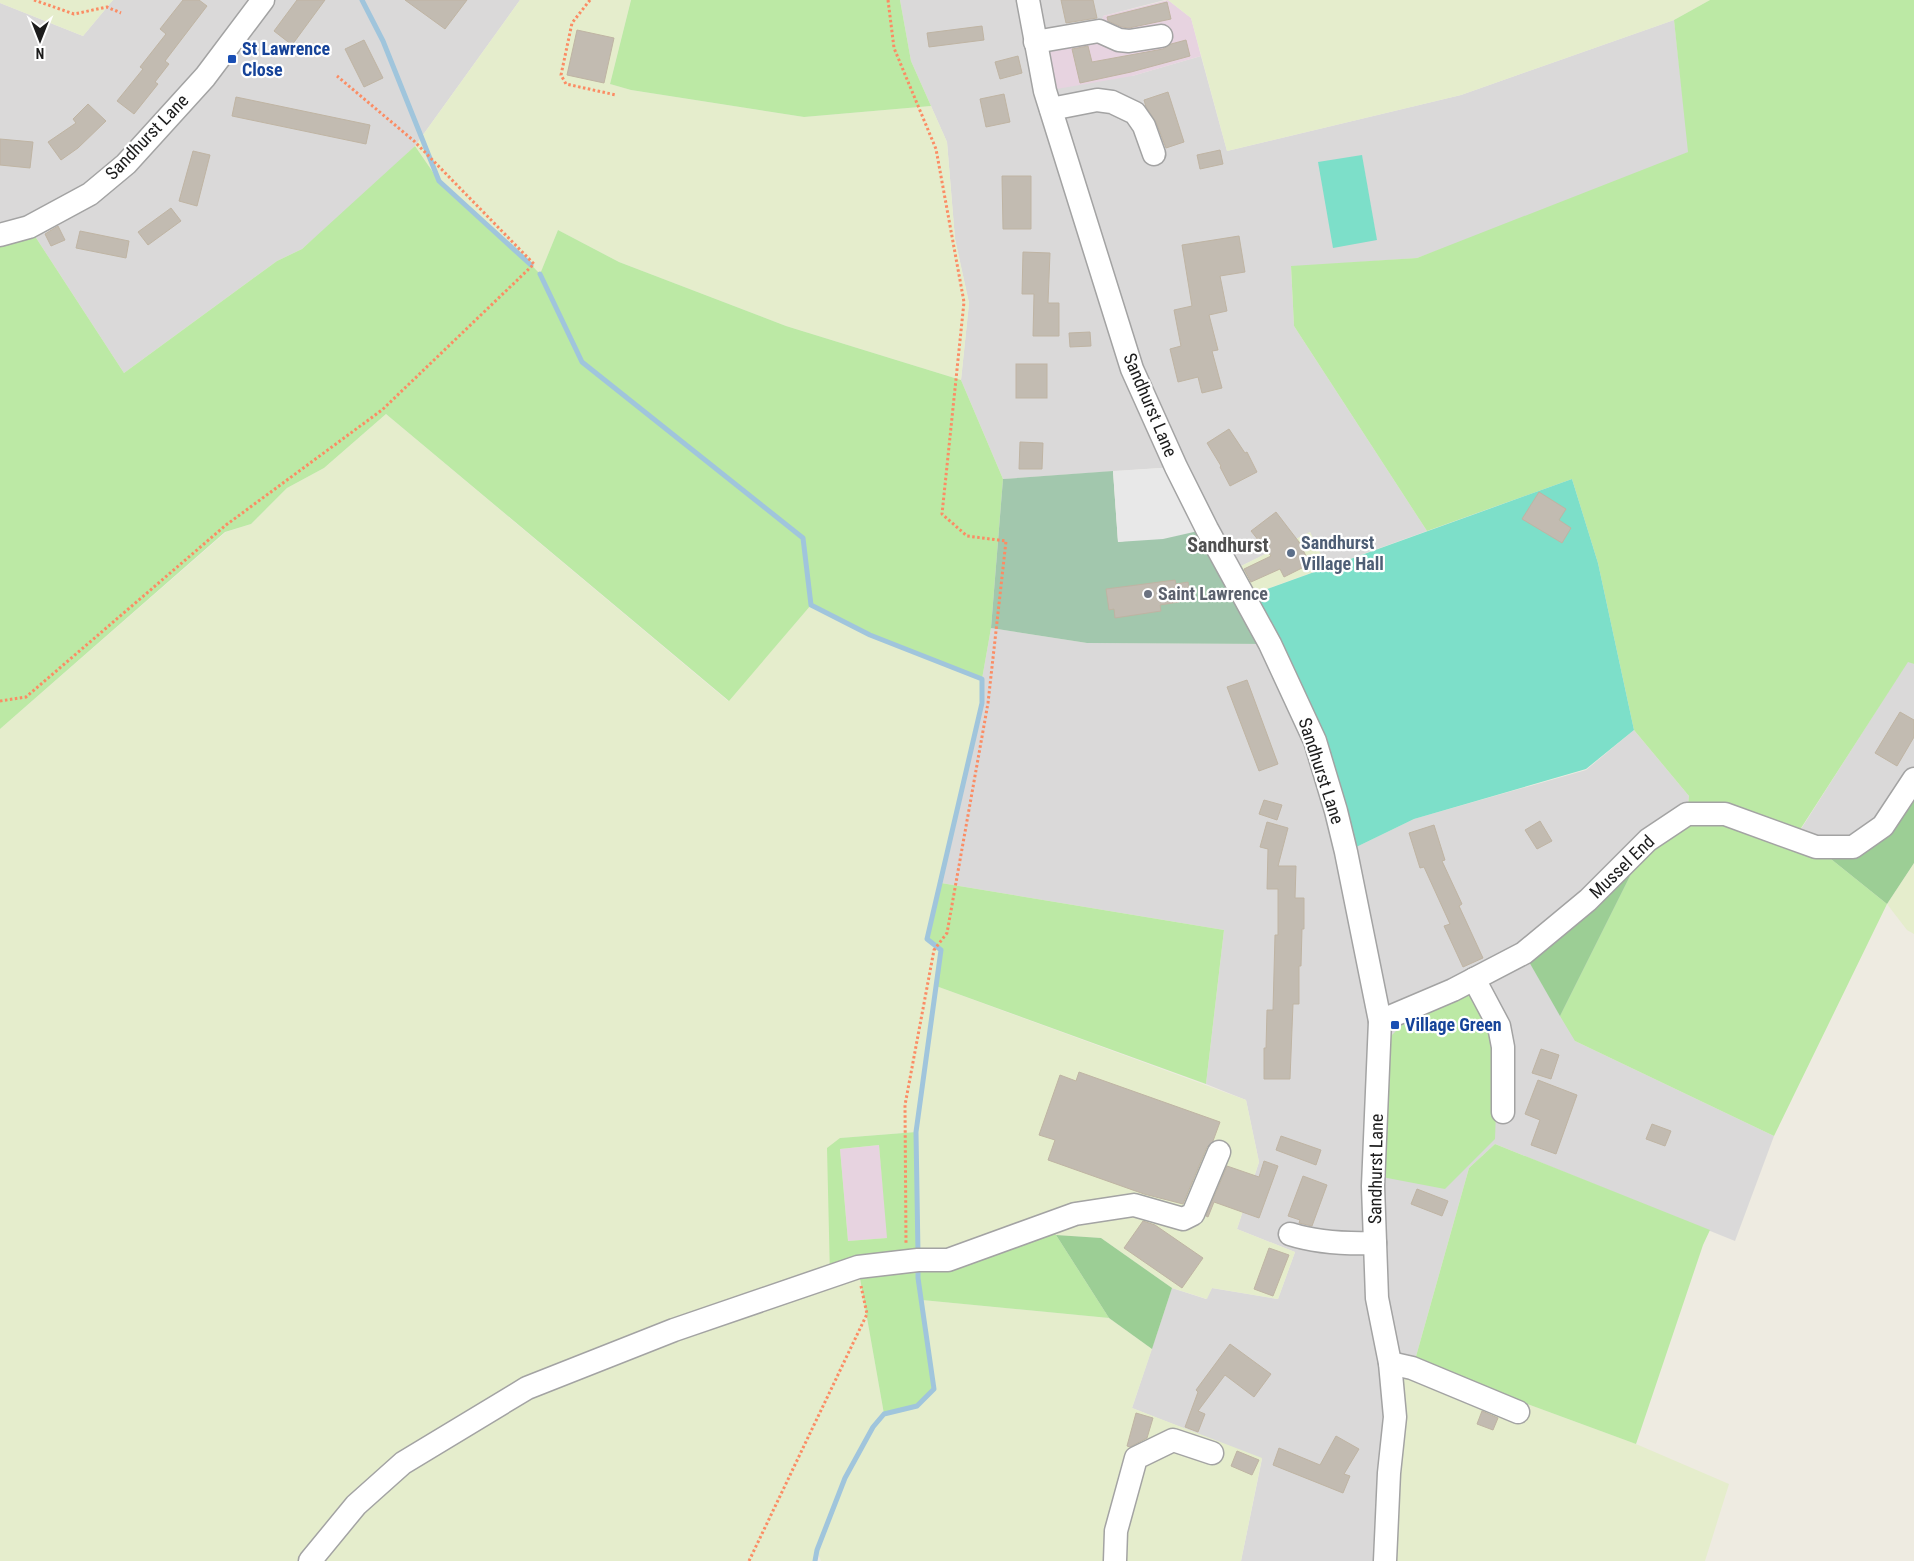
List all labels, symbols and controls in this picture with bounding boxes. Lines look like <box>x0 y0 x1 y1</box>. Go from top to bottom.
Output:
north arrow <box>15 15 65 65</box>
place label: St Lawrence Close <box>242 38 330 80</box>
text: N <box>36 45 44 61</box>
marker: St Lawrence Close <box>226 53 238 65</box>
street label: Sandhurst Lane <box>101 90 193 184</box>
street label: Sandhurst Lane <box>1119 350 1182 460</box>
place label: Sandhurst Village Hall <box>1301 532 1384 574</box>
district label: Sandhurst <box>1187 533 1269 557</box>
marker: Sandhurst Village Hall <box>1285 547 1297 559</box>
place label: Saint Lawrence <box>1158 583 1268 604</box>
marker: Saint Lawrence <box>1142 588 1154 600</box>
street label: Sandhurst Lane <box>1294 715 1349 827</box>
street label: Mussel End <box>1585 831 1658 903</box>
place label: Village Green <box>1405 1014 1502 1035</box>
marker: Village Green <box>1389 1019 1401 1031</box>
street label: Sandhurst Lane <box>1364 1114 1387 1224</box>

